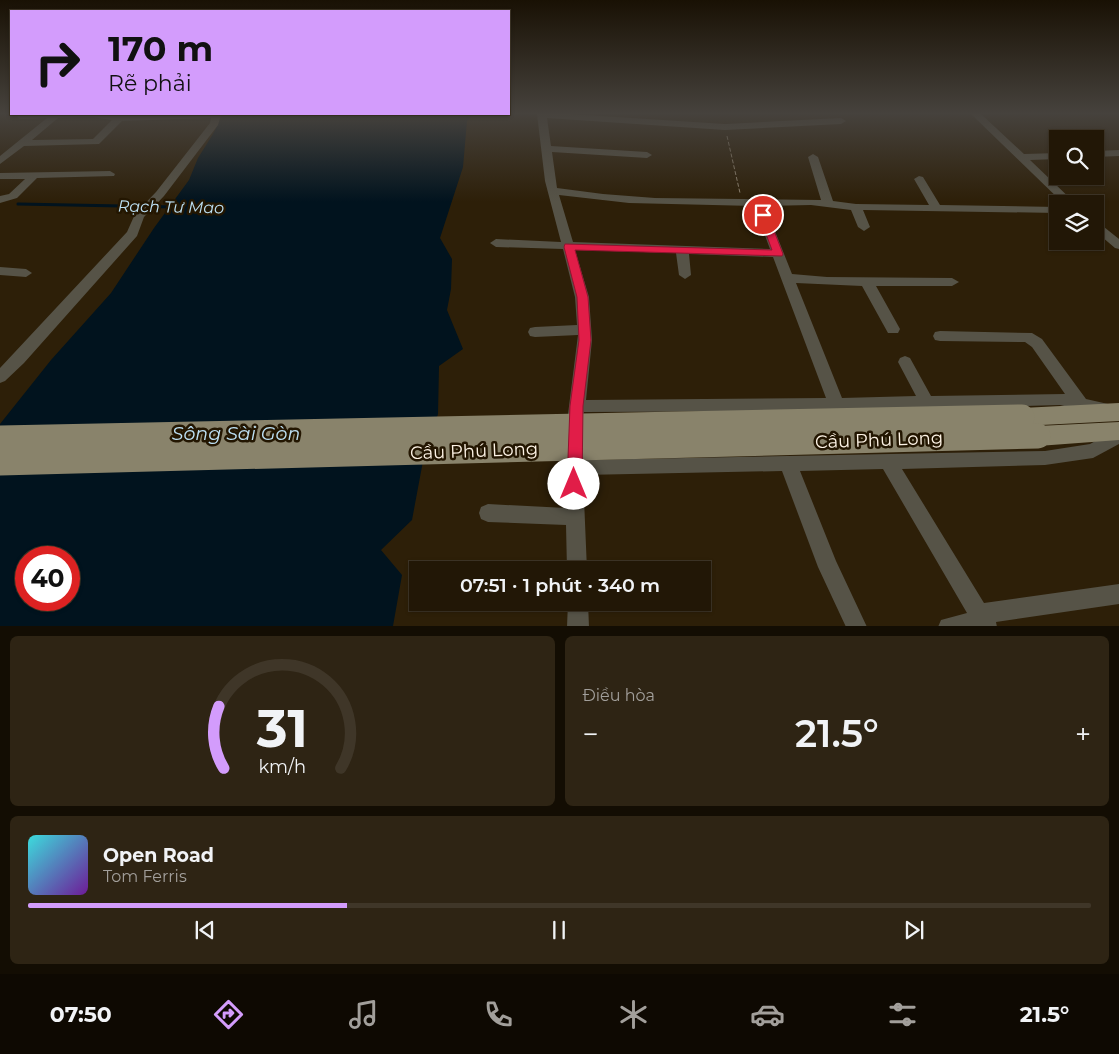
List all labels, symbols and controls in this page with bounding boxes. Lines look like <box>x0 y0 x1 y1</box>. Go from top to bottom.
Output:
text: 170 m <box>108 27 213 70</box>
icon: right <box>25 30 90 95</box>
text: Rẽ phải <box>108 70 192 97</box>
map controls <box>1049 130 1104 250</box>
button: search <box>1049 130 1104 185</box>
pin <box>742 194 784 236</box>
button: layers <box>1049 195 1104 250</box>
water label: Rạch Tư Mao <box>118 197 224 217</box>
icon: arrive <box>749 201 777 229</box>
water label: Sông Sài Gòn <box>172 422 300 445</box>
street label: Cầu Phú Long <box>815 427 943 453</box>
street label: Cầu Phú Long <box>410 438 538 464</box>
position arrow <box>547 457 599 509</box>
speed limit sign: 40 <box>15 546 80 611</box>
text: 07:51 · 1 phút · 340 m <box>460 574 660 597</box>
text: Điều hòa <box>583 686 655 705</box>
text: 31 <box>256 697 308 760</box>
text: 21.5° <box>795 710 879 757</box>
text: − <box>583 717 599 751</box>
text: + <box>1075 717 1091 751</box>
text: km/h <box>258 756 306 777</box>
text: Open Road <box>103 844 214 867</box>
text: Tom Ferris <box>103 867 187 886</box>
icon: previous <box>191 916 219 944</box>
icon: pause <box>545 916 573 944</box>
icon: next <box>900 916 928 944</box>
icon: directions <box>211 997 246 1032</box>
icon: music <box>346 997 381 1032</box>
icon: phone <box>481 997 516 1032</box>
icon: climate <box>616 997 651 1032</box>
icon: car <box>750 997 785 1032</box>
icon: filters <box>885 997 920 1032</box>
text: 07:50 <box>50 1001 112 1028</box>
text: 21.5° <box>1020 1001 1069 1028</box>

